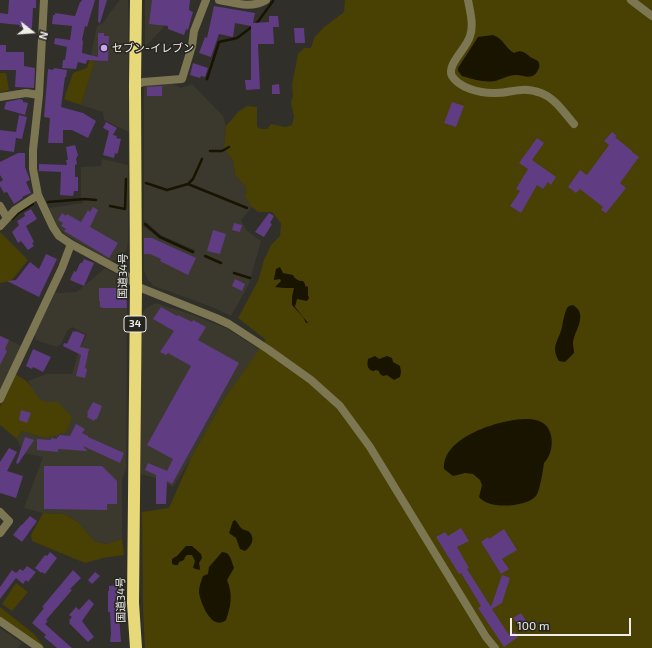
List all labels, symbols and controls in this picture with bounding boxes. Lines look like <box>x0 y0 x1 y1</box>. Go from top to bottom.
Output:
north arrow <box>12 12 52 52</box>
text: N <box>37 30 51 41</box>
place label: セブン-イレブン <box>112 41 194 55</box>
marker: セブン-イレブン <box>99 43 109 53</box>
street label: 国道34号 <box>116 253 130 299</box>
road number: 34 <box>124 316 146 332</box>
street label: 国道34号 <box>114 577 128 623</box>
scale bar <box>512 610 633 636</box>
text: 100 m <box>517 618 549 632</box>

